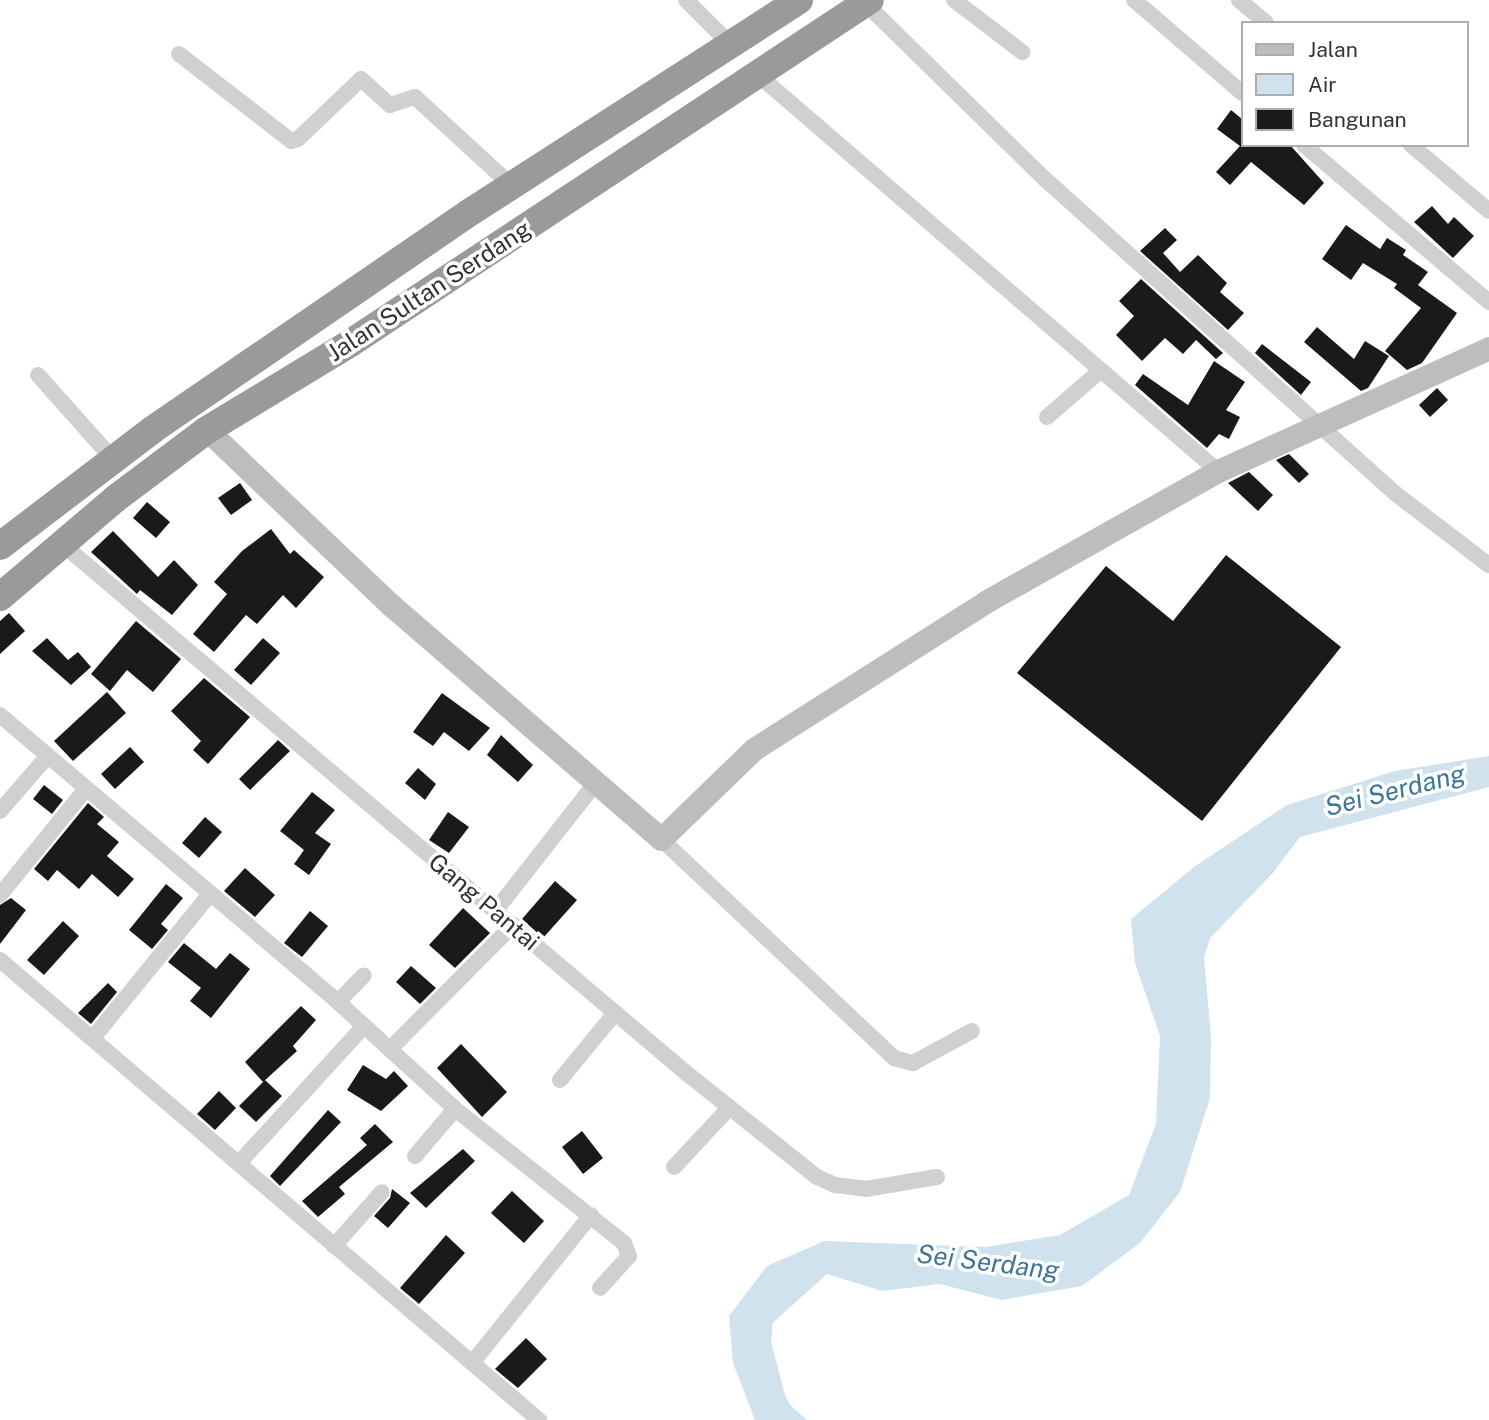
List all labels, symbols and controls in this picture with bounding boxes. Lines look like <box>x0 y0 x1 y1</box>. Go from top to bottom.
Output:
legend <box>1240 21 1468 147</box>
text: Jalan <box>1308 37 1358 62</box>
text: Air <box>1308 72 1336 97</box>
text: Bangunan <box>1308 107 1407 132</box>
street label: Jalan Sultan Serdang <box>322 214 536 368</box>
water label: Sei Serdang <box>1322 758 1468 822</box>
street label: Gang Pantai <box>423 847 545 957</box>
water label: Sei Serdang <box>915 1238 1061 1286</box>

